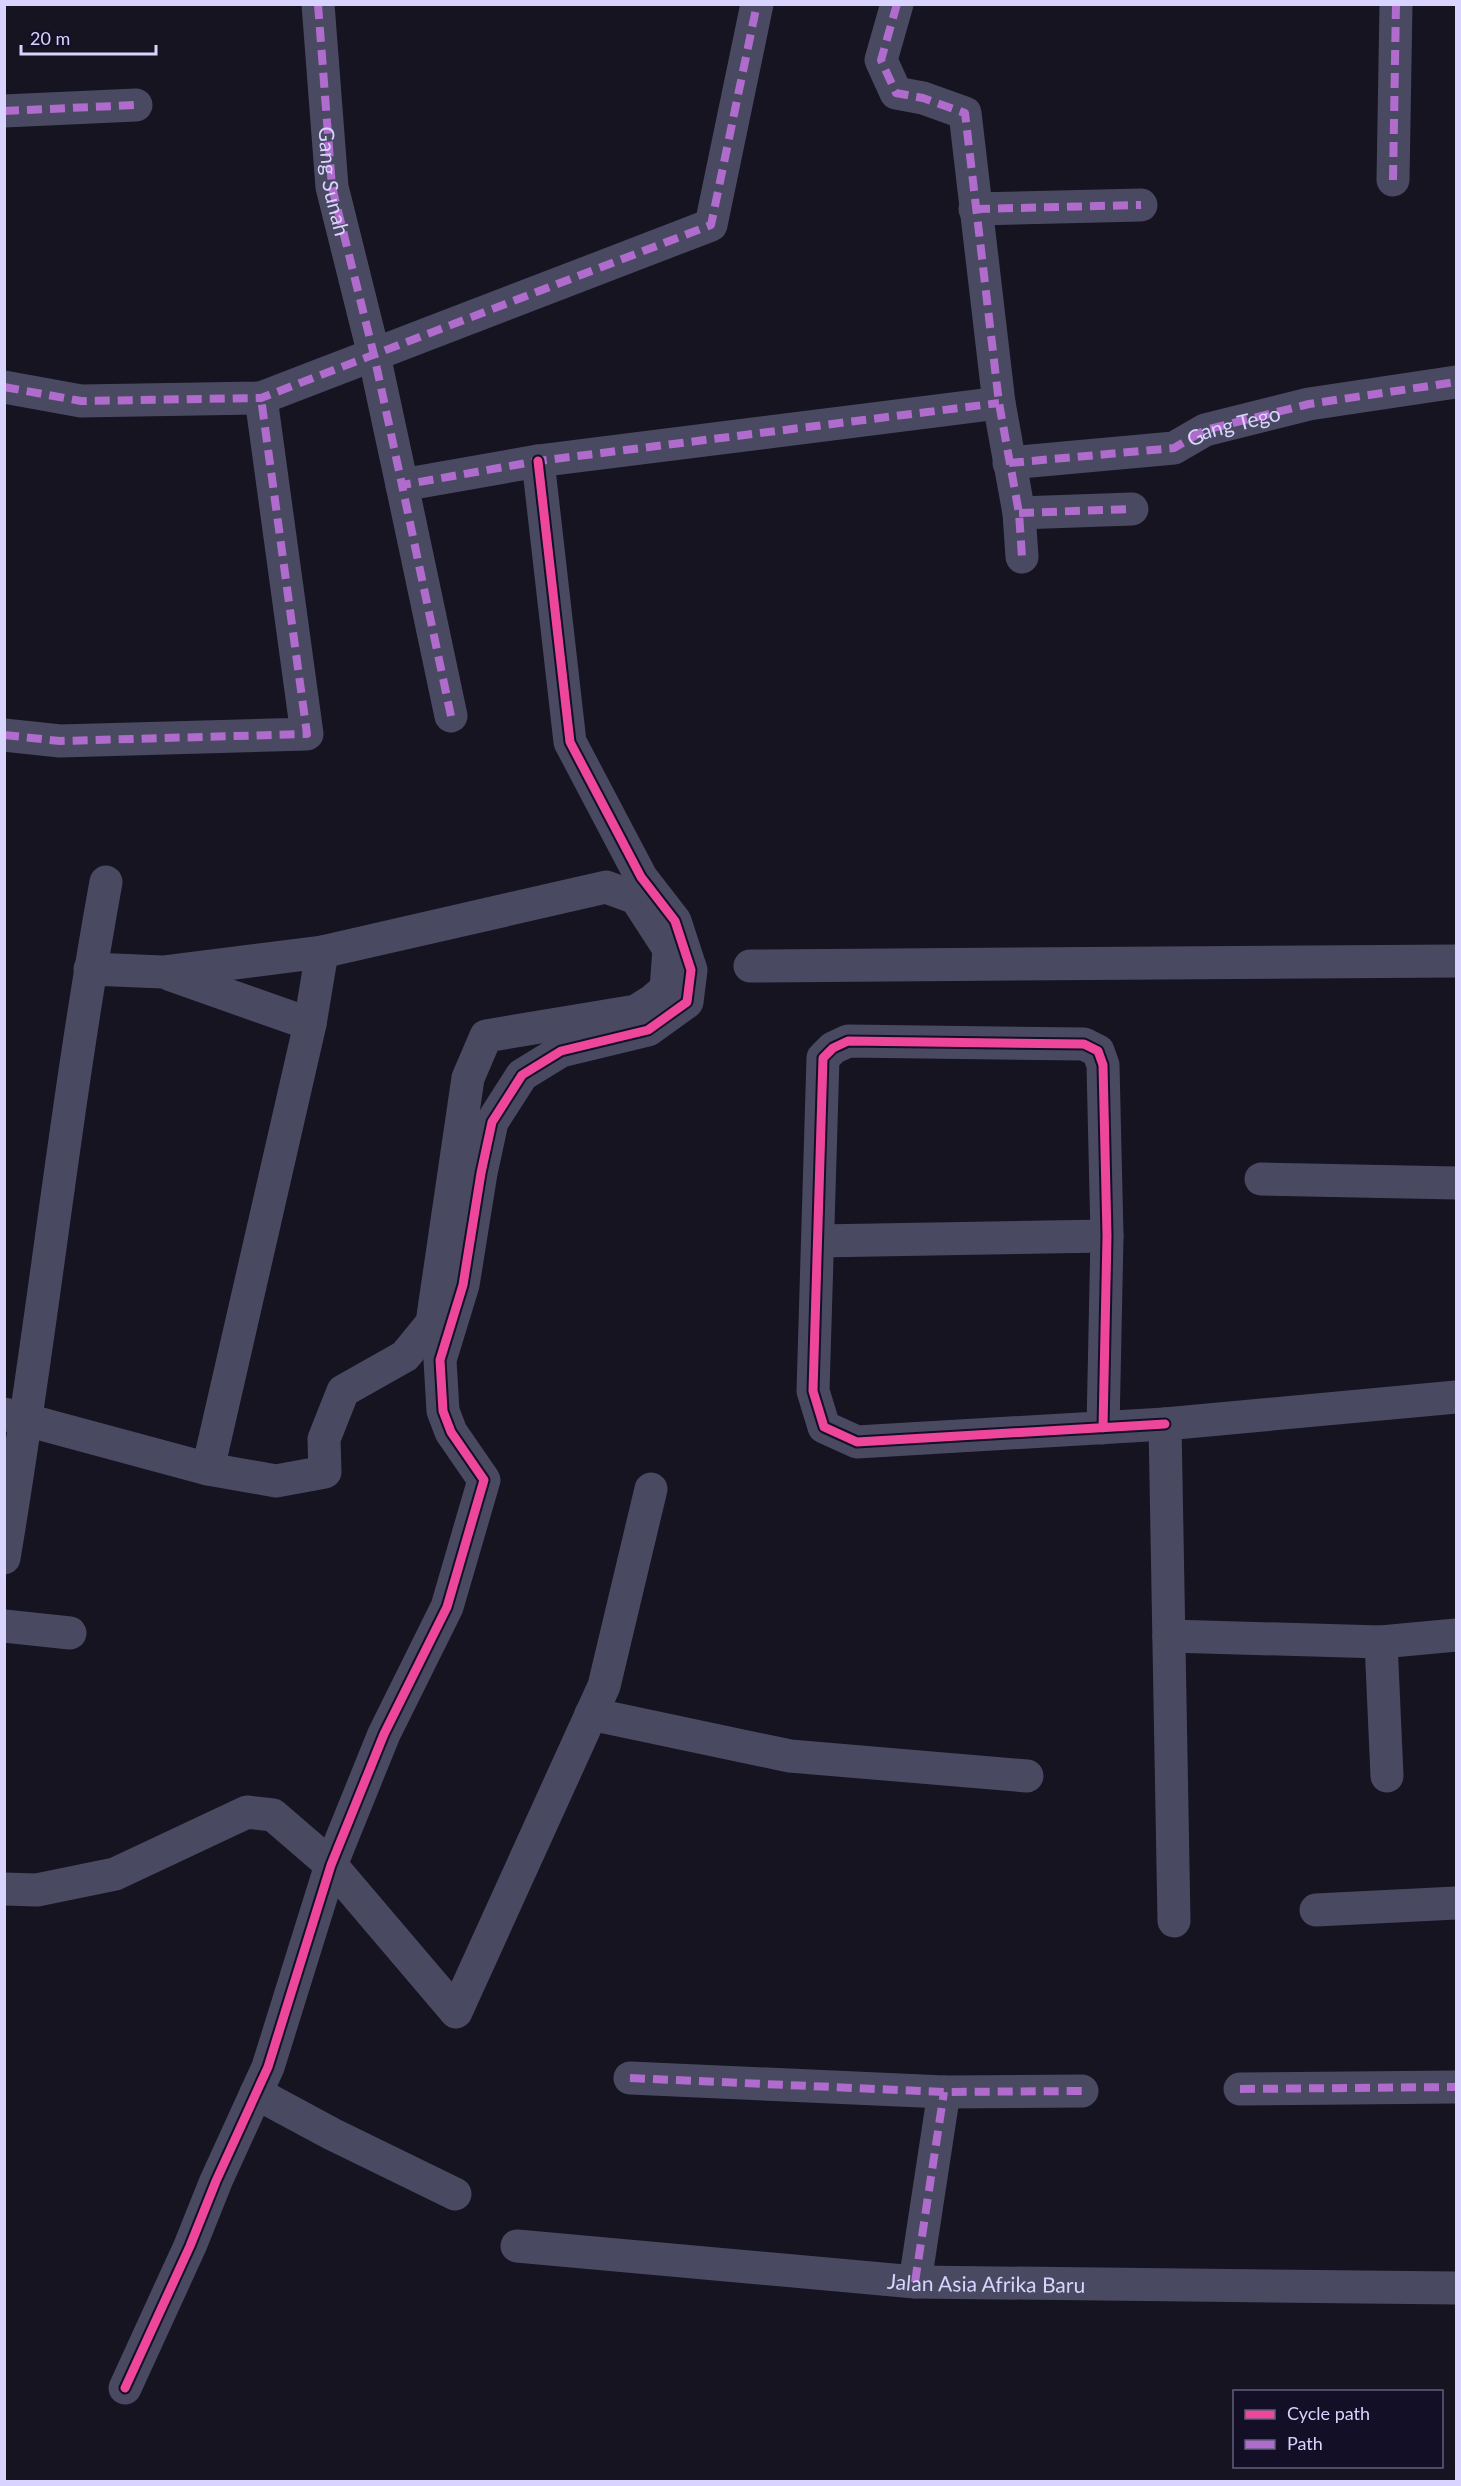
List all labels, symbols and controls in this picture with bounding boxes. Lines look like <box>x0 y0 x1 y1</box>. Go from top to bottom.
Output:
scale bar <box>21 18 156 56</box>
text: 20 m <box>30 27 70 49</box>
street label: Gang Sunah <box>315 125 356 238</box>
street label: Gang Tego <box>1182 399 1283 451</box>
street label: Jalan Asia Afrika Baru <box>886 2267 1085 2296</box>
legend <box>1233 2390 1443 2468</box>
text: Cycle path <box>1287 2402 1370 2424</box>
text: Path <box>1287 2432 1323 2454</box>

